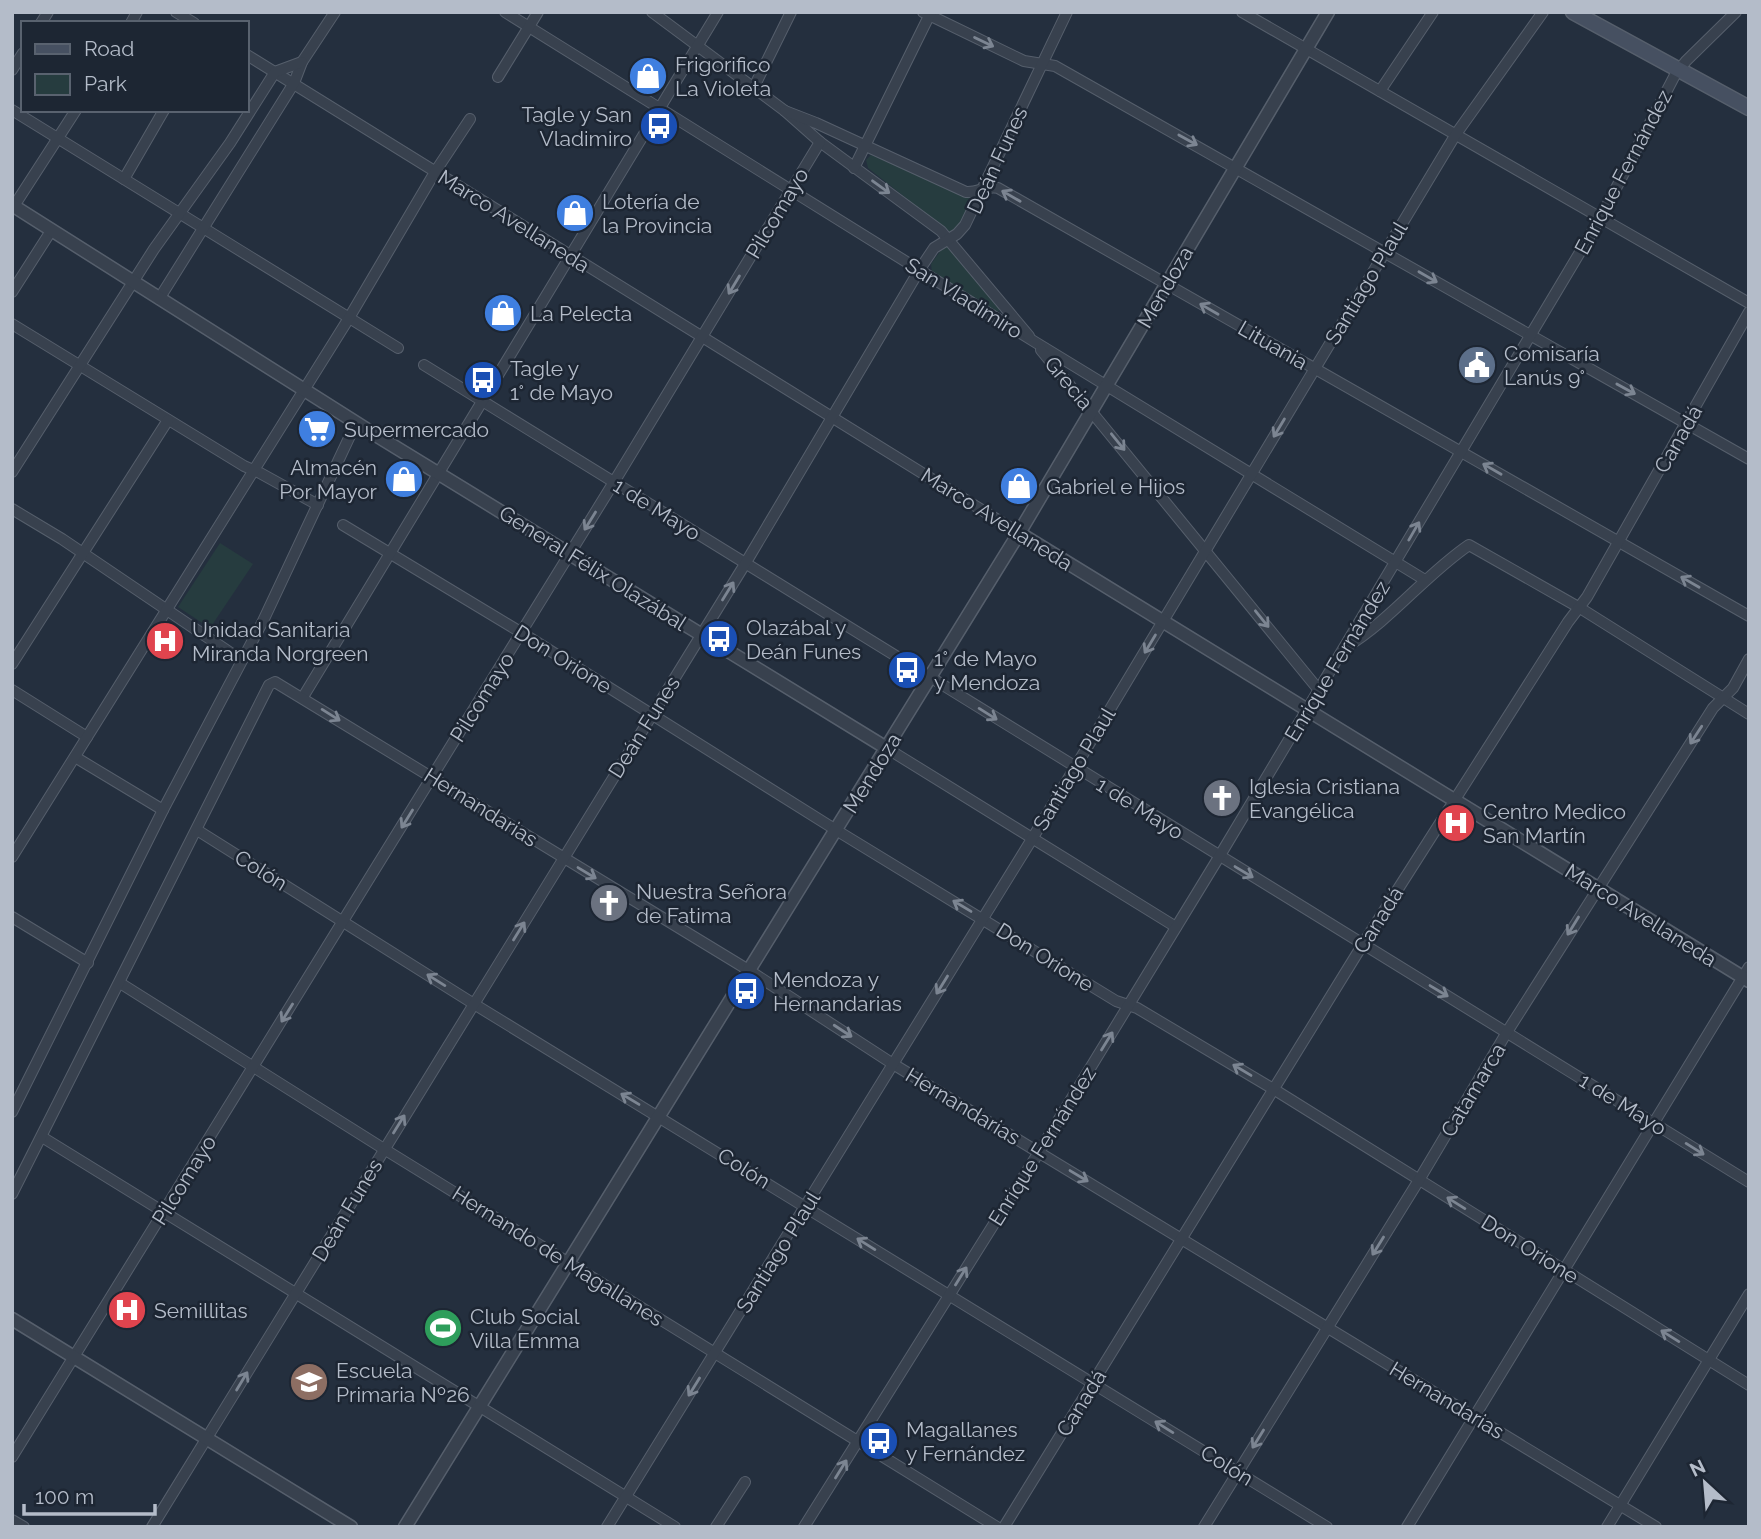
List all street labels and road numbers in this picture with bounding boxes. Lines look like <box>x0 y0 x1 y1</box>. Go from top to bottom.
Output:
street label: Enrique Fernández <box>1569 85 1677 259</box>
street label: Deán Funes <box>961 102 1033 218</box>
street label: Pilcomayo <box>740 163 814 263</box>
street label: Marco Avellaneda <box>434 164 594 278</box>
street label: Santiago Plaul <box>1320 217 1413 349</box>
street label: Mendoza <box>1132 242 1198 332</box>
street label: San Vladimiro <box>901 252 1027 344</box>
street label: Lituania <box>1234 315 1312 375</box>
street label: Grecia <box>1040 351 1098 415</box>
street label: Canadá <box>1649 401 1707 477</box>
street label: Marco Avellaneda <box>917 462 1077 576</box>
street label: 1 de Mayo <box>609 472 705 546</box>
street label: General Félix Olazábal <box>495 500 692 636</box>
street label: Enrique Fernández <box>1279 576 1395 746</box>
street label: Don Orione <box>510 619 616 699</box>
street label: Pilcomayo <box>445 647 519 747</box>
street label: Deán Funes <box>603 672 685 782</box>
street label: Santiago Plaul <box>1028 703 1121 835</box>
street label: Mendoza <box>838 728 906 818</box>
street label: Hernandarias <box>420 762 542 852</box>
street label: 1 de Mayo <box>1092 771 1188 845</box>
street label: Colón <box>230 844 292 896</box>
street label: Marco Avellaneda <box>1561 858 1721 972</box>
street label: Canadá <box>1348 882 1408 958</box>
street label: Don Orione <box>992 917 1098 997</box>
street label: Catamarca <box>1435 1039 1511 1141</box>
street label: Hernandarias <box>901 1062 1025 1150</box>
street label: Enrique Fernández <box>983 1062 1101 1230</box>
street label: 1 de Mayo <box>1575 1067 1671 1141</box>
street label: Pilcomayo <box>147 1130 221 1230</box>
street label: Colón <box>713 1142 775 1194</box>
street label: Deán Funes <box>307 1154 387 1266</box>
street label: Hernando de Magallanes <box>448 1181 668 1331</box>
street label: Santiago Plaul <box>731 1186 825 1317</box>
street label: Don Orione <box>1477 1209 1583 1289</box>
street label: Hernandarias <box>1385 1356 1509 1444</box>
street label: Canadá <box>1051 1365 1111 1441</box>
street label: Colón <box>1196 1439 1258 1491</box>

